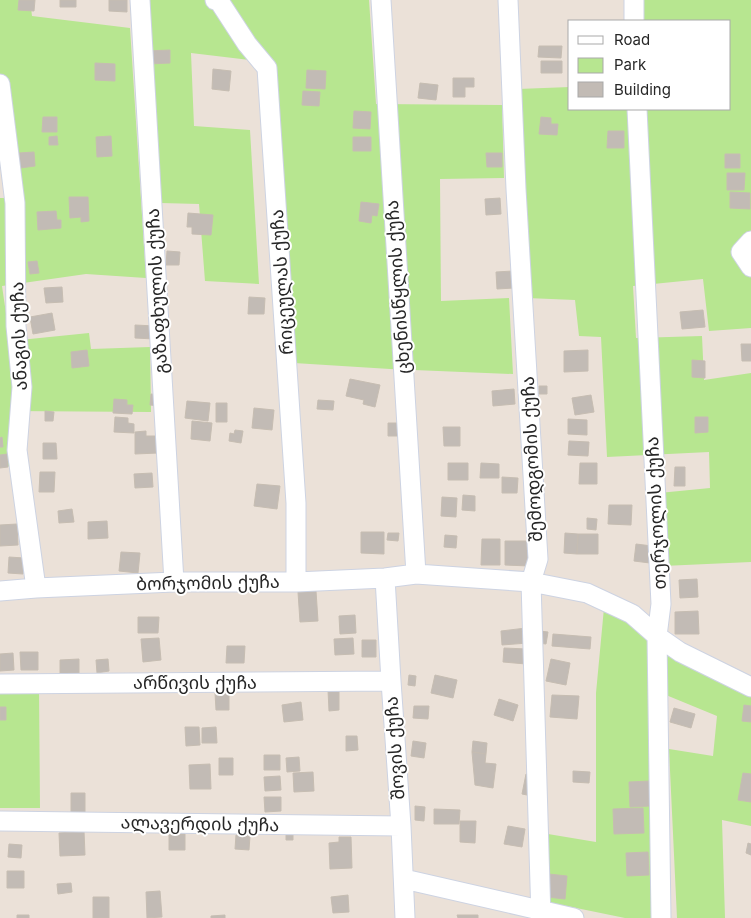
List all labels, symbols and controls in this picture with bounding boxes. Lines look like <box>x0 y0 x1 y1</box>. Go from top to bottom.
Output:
legend <box>568 20 731 110</box>
text: Road <box>614 30 650 49</box>
text: Park <box>614 55 647 74</box>
text: Building <box>614 80 671 99</box>
street label: ცხენისწყლის ქუჩა <box>381 199 415 375</box>
street label: გაზაფხულის ქუჩა <box>142 208 172 374</box>
street label: რიცეულას ქუჩა <box>266 209 298 355</box>
street label: ანაგის ქუჩა <box>6 281 32 391</box>
street label: შემოდგომის ქუჩა <box>517 376 547 542</box>
street label: თერჯოლის ქუჩა <box>641 436 671 590</box>
street label: ბორჯომის ქუჩა <box>136 571 280 595</box>
street label: არწივის ქუჩა <box>133 672 257 694</box>
street label: შოვის ქუჩა <box>380 695 410 801</box>
street label: ალავერდის ქუჩა <box>120 812 280 836</box>

